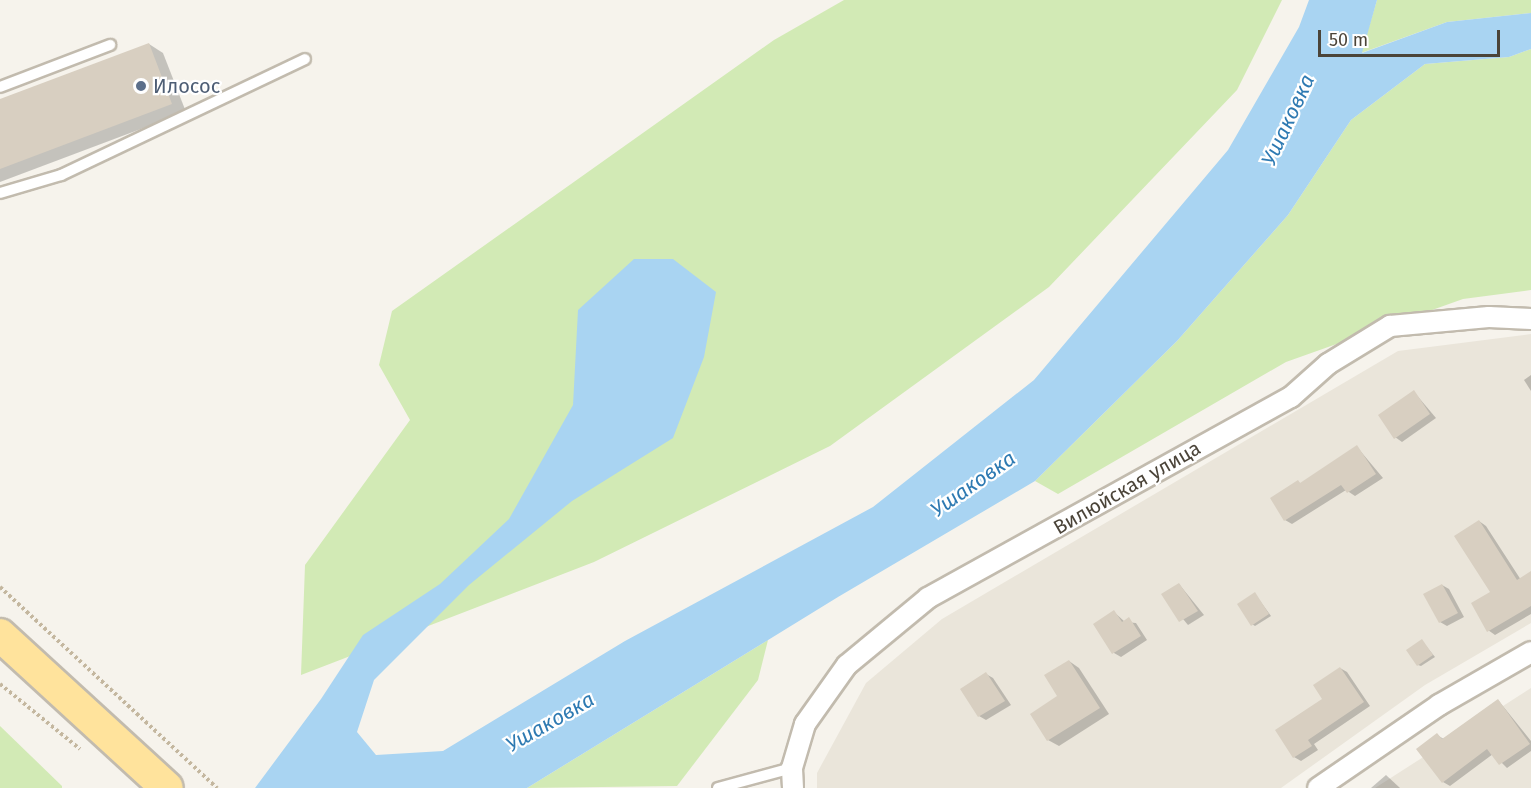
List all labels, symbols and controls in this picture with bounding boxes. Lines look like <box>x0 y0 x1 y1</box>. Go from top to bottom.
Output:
scale bar <box>1321 18 1502 56</box>
text: 50 m <box>1329 29 1368 51</box>
water label: Ушаковка <box>1256 70 1320 170</box>
place label: Илосос <box>153 74 220 98</box>
marker: Илосос <box>134 79 148 93</box>
street label: Вилюйская улица <box>1049 436 1205 540</box>
water label: Ушаковка <box>926 446 1020 522</box>
water label: Ушаковка <box>501 687 599 757</box>

